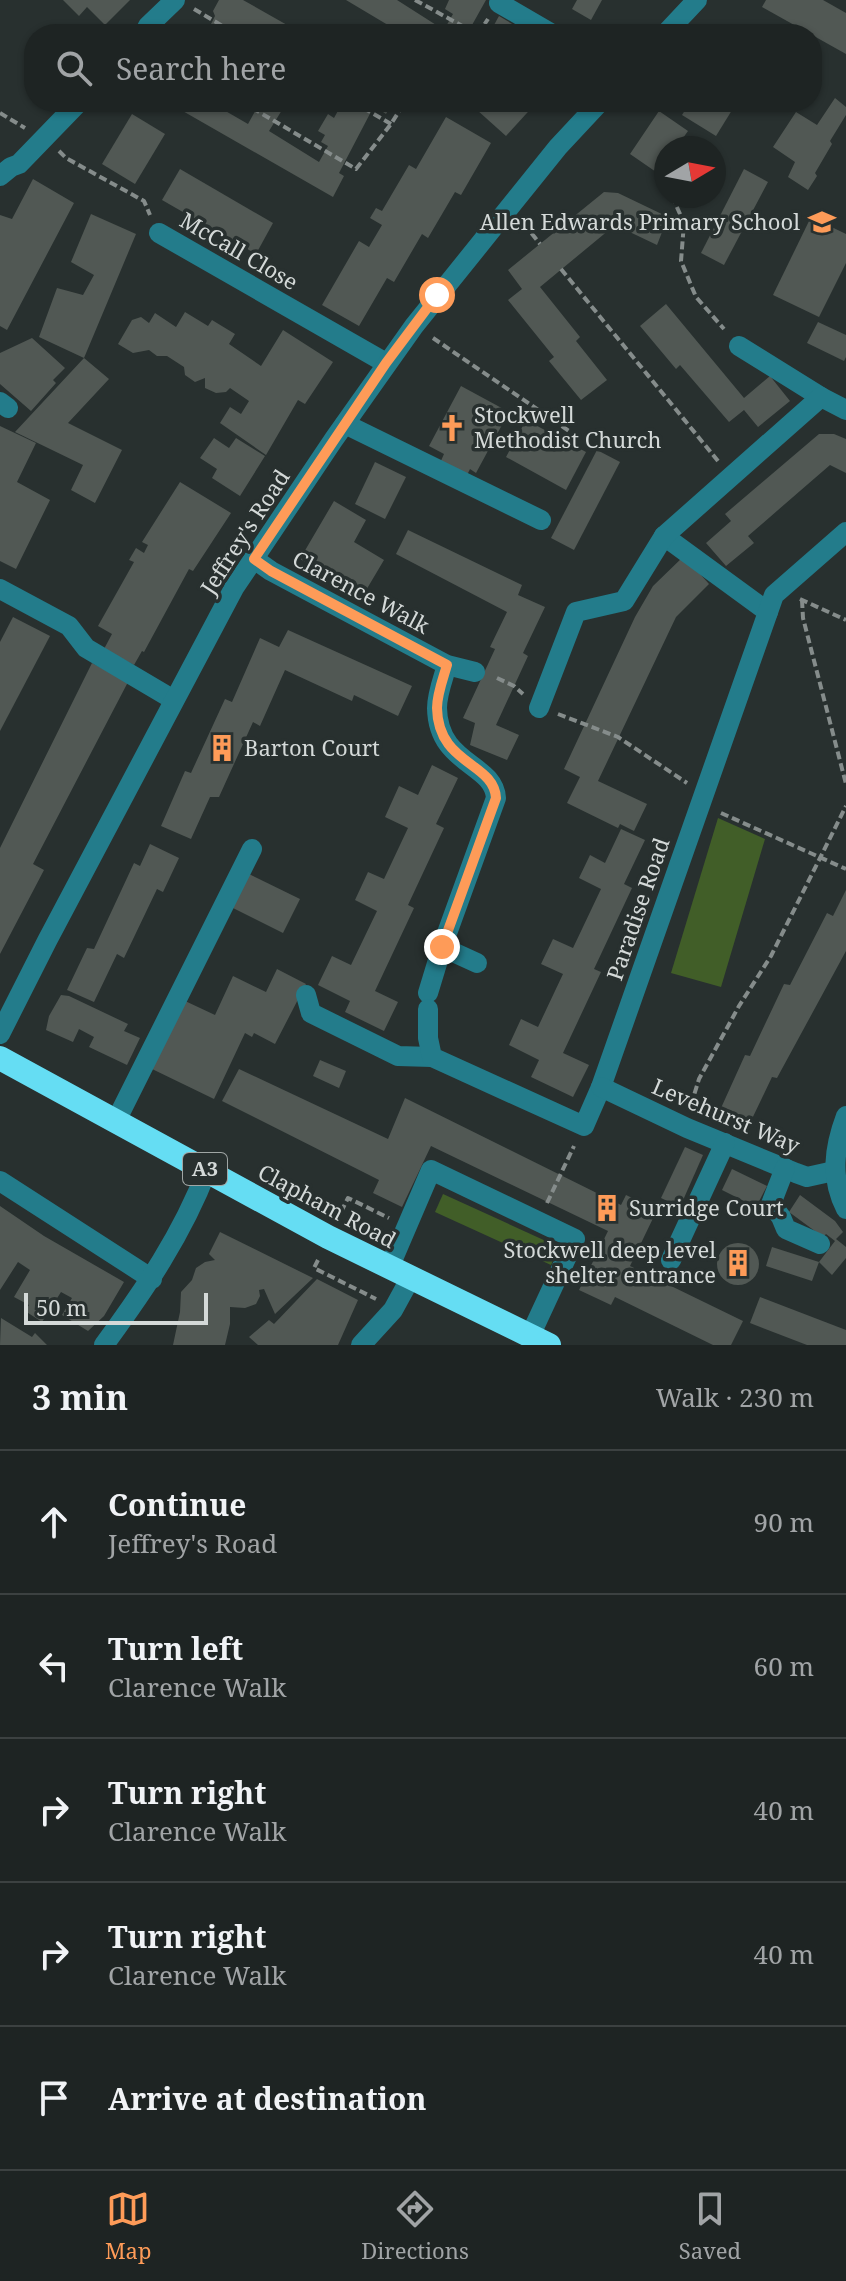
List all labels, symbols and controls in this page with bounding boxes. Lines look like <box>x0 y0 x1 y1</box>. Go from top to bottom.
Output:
search box <box>24 24 822 112</box>
icon: search <box>52 46 96 90</box>
text: Search here <box>116 48 286 89</box>
north arrow <box>654 136 726 208</box>
street label: McCall Close <box>175 204 304 296</box>
place label: Allen Edwards Primary School <box>480 206 800 236</box>
school or university icon: Allen Edwards Primary School <box>807 207 837 237</box>
route start <box>419 277 455 313</box>
place label: Stockwell Methodist Church <box>474 399 661 454</box>
church icon: Stockwell Methodist Church <box>437 413 467 443</box>
street label: Jeffrey's Road <box>192 463 296 601</box>
street label: Clarence Walk <box>288 542 435 640</box>
place label: Barton Court <box>244 732 380 762</box>
building icon: Barton Court <box>207 733 237 763</box>
street label: Paradise Road <box>599 833 676 984</box>
route end <box>424 929 460 965</box>
street label: Levehurst Way <box>648 1070 805 1160</box>
road number: A3 <box>183 1153 227 1185</box>
street label: Clapham Road <box>253 1156 402 1254</box>
place label: Surridge Court <box>629 1192 784 1222</box>
building icon: Surridge Court <box>592 1193 622 1223</box>
place label: Stockwell deep level shelter entrance <box>504 1234 716 1289</box>
building icon: Stockwell deep level shelter entrance <box>723 1248 753 1278</box>
scale bar <box>24 1289 208 1325</box>
text: 50 m <box>36 1292 87 1322</box>
text: 3 min <box>32 1374 128 1420</box>
text: Walk · 230 m <box>656 1379 814 1415</box>
text: Continue <box>108 1484 246 1525</box>
icon: ahead <box>32 1500 76 1544</box>
text: 90 m <box>754 1504 814 1540</box>
text: Jeffrey's Road <box>108 1525 277 1561</box>
text: Turn left <box>108 1628 243 1669</box>
icon: left <box>32 1644 76 1688</box>
text: 60 m <box>754 1648 814 1684</box>
text: Clarence Walk <box>108 1669 286 1705</box>
text: Turn right <box>108 1772 266 1813</box>
icon: right <box>32 1788 76 1832</box>
text: 40 m <box>754 1792 814 1828</box>
text: Clarence Walk <box>108 1813 286 1849</box>
text: Turn right <box>108 1916 266 1957</box>
icon: right <box>32 1932 76 1976</box>
text: 40 m <box>754 1936 814 1972</box>
text: Clarence Walk <box>108 1957 286 1993</box>
icon: arrive <box>32 2076 76 2120</box>
text: Arrive at destination <box>108 2078 427 2119</box>
tab: Map <box>105 2187 151 2265</box>
tab: Directions <box>361 2187 469 2265</box>
tab: Saved <box>679 2187 741 2265</box>

